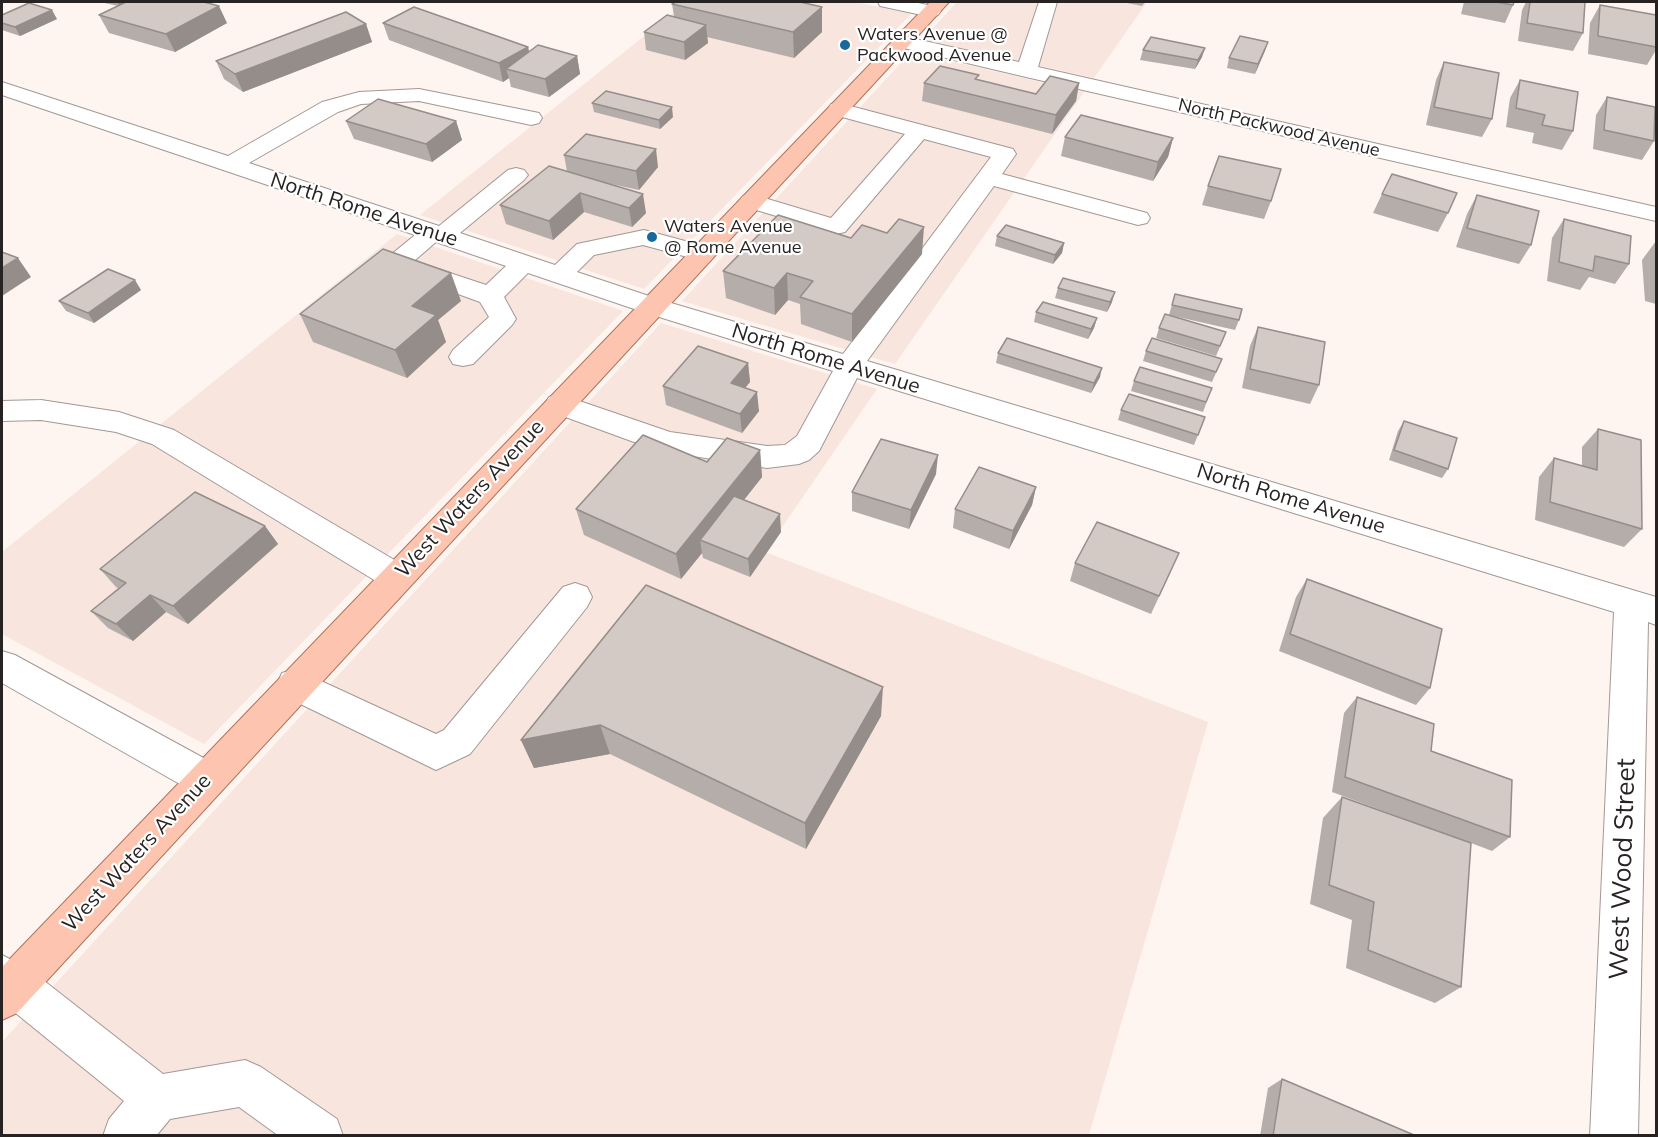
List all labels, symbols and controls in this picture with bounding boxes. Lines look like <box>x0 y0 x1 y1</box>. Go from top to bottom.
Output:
place label: Waters Avenue @ Packwood Avenue <box>857 24 1011 66</box>
marker: Waters Avenue @ Packwood Avenue <box>838 38 852 52</box>
street label: North Packwood Avenue <box>1176 94 1382 162</box>
street label: North Rome Avenue <box>267 168 461 252</box>
place label: Waters Avenue @ Rome Avenue <box>664 216 802 258</box>
marker: Waters Avenue @ Rome Avenue <box>645 230 659 244</box>
street label: North Rome Avenue <box>729 318 923 400</box>
street label: West Waters Avenue <box>390 415 550 583</box>
street label: North Rome Avenue <box>1194 458 1388 540</box>
street label: West Wood Street <box>1604 758 1642 980</box>
street label: West Waters Avenue <box>57 769 217 937</box>

